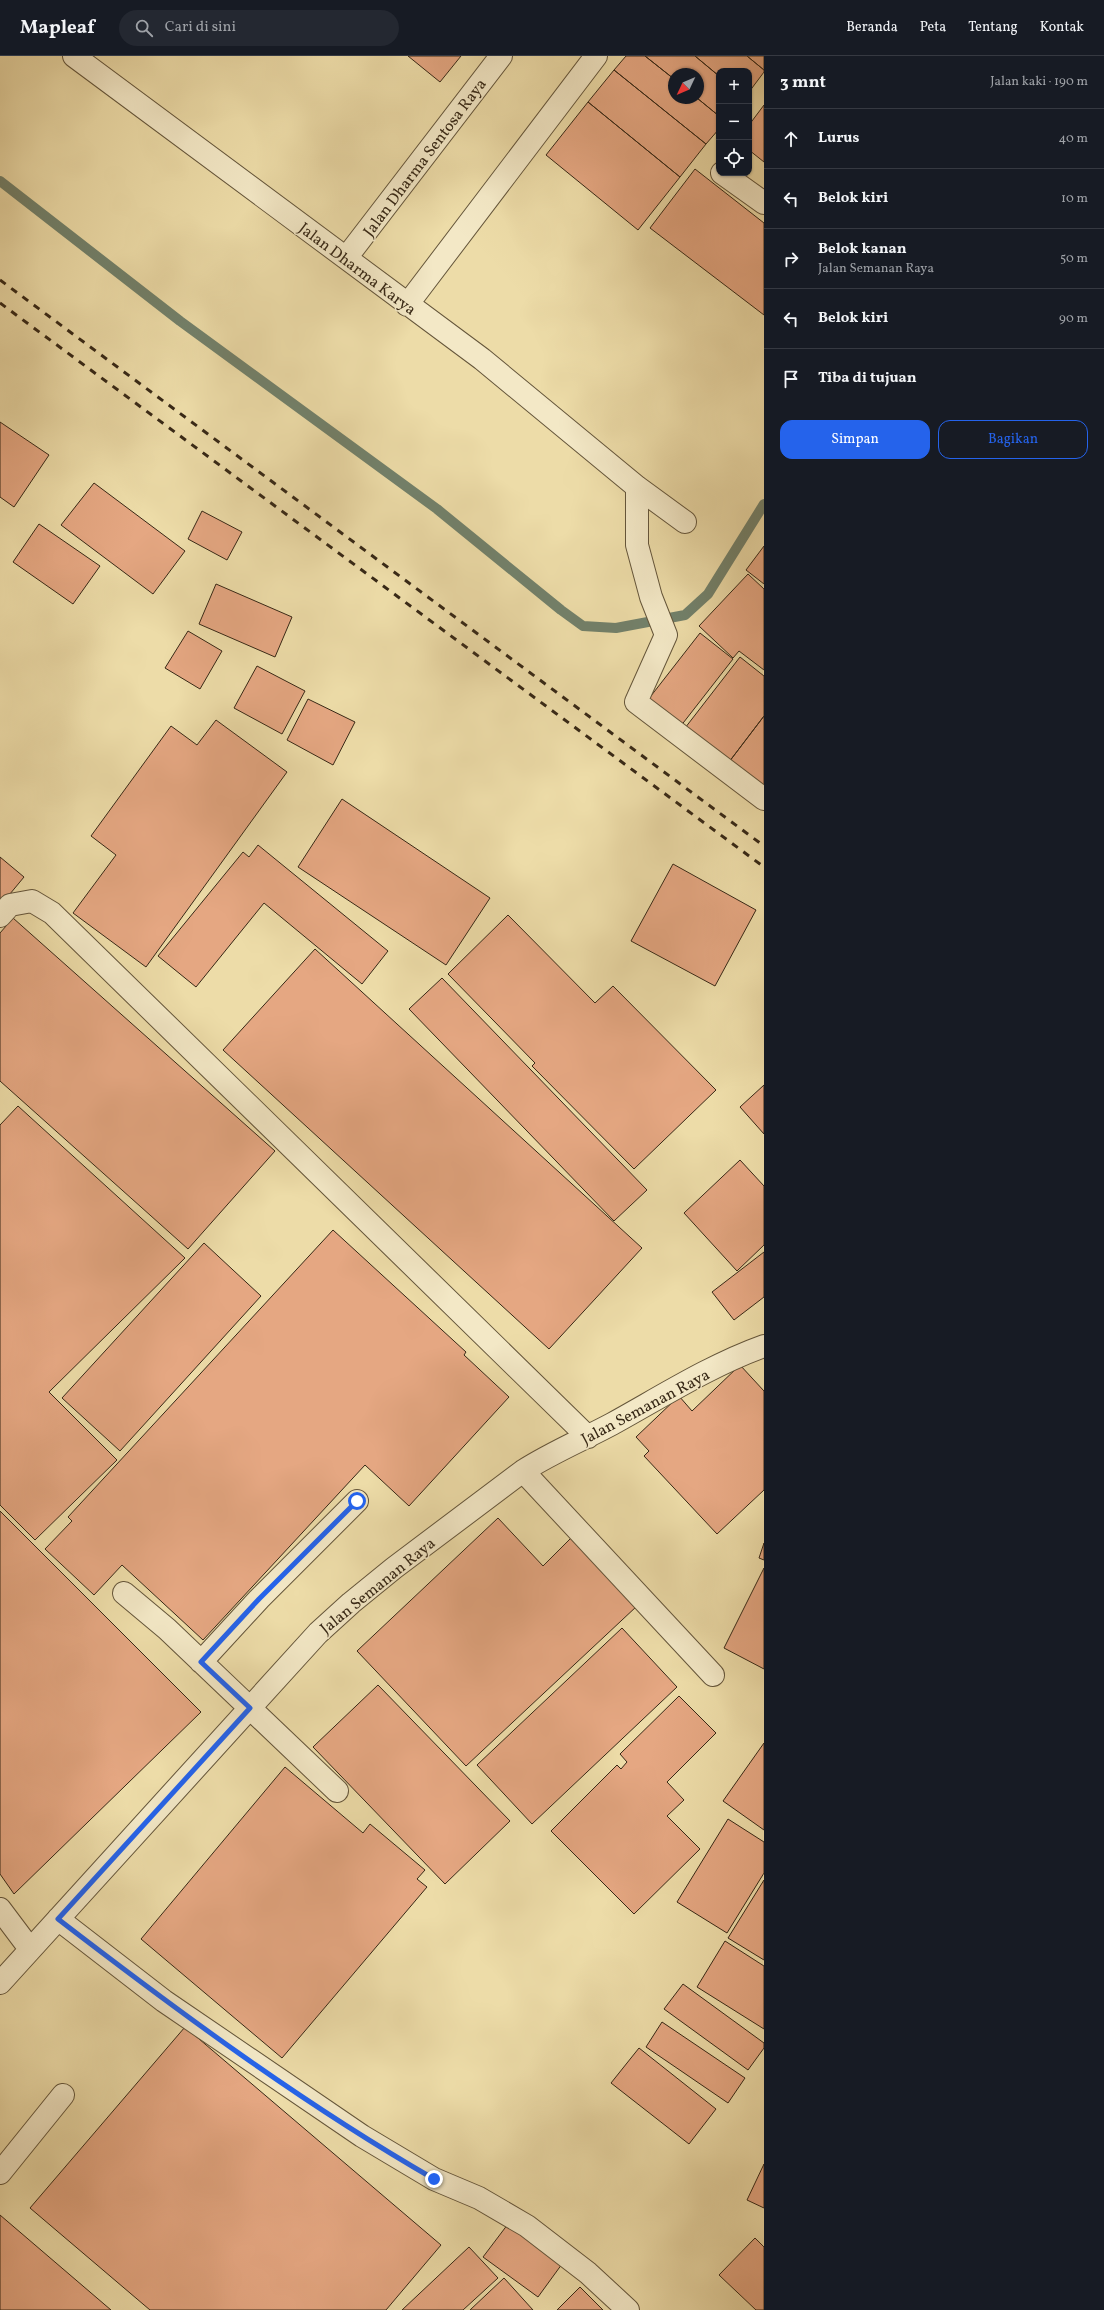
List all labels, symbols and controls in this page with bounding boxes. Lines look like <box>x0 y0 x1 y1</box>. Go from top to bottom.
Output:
search box <box>119 10 399 46</box>
text: Mapleaf <box>20 15 95 41</box>
icon: search <box>133 17 155 39</box>
text: Cari di sini <box>165 17 236 38</box>
text: Beranda <box>846 18 898 37</box>
text: Peta <box>920 18 946 37</box>
text: Tentang <box>968 18 1018 37</box>
text: Kontak <box>1040 18 1084 37</box>
north arrow <box>668 68 704 104</box>
map controls <box>716 68 752 176</box>
button: + <box>716 68 752 104</box>
text: 3 mnt <box>780 71 826 94</box>
text: Jalan kaki · 190 m <box>990 73 1088 91</box>
street label: Jalan Dharma Sentosa Raya <box>359 75 492 242</box>
button: − <box>716 104 752 140</box>
icon: ahead <box>780 128 802 150</box>
text: Lurus <box>818 128 859 149</box>
text: 40 m <box>1059 130 1088 148</box>
button: locate <box>716 140 752 176</box>
icon: left <box>780 188 802 210</box>
text: Belok kiri <box>818 188 888 209</box>
text: 10 m <box>1061 190 1088 208</box>
street label: Jalan Dharma Karya <box>293 218 420 321</box>
text: Belok kanan <box>818 239 907 260</box>
icon: right <box>780 248 802 270</box>
text: 50 m <box>1060 250 1088 268</box>
text: Jalan Semanan Raya <box>818 260 934 278</box>
icon: left <box>780 308 802 330</box>
text: Belok kiri <box>818 308 888 329</box>
text: 90 m <box>1059 310 1088 328</box>
icon: arrive <box>780 368 802 390</box>
text: Tiba di tujuan <box>818 368 917 389</box>
button: Simpan <box>780 420 930 459</box>
button: Bagikan <box>938 420 1088 459</box>
street label: Jalan Semanan Raya <box>578 1365 714 1451</box>
route start <box>348 1492 366 1510</box>
street label: Jalan Semanan Raya <box>316 1533 441 1640</box>
route end <box>425 2170 443 2188</box>

